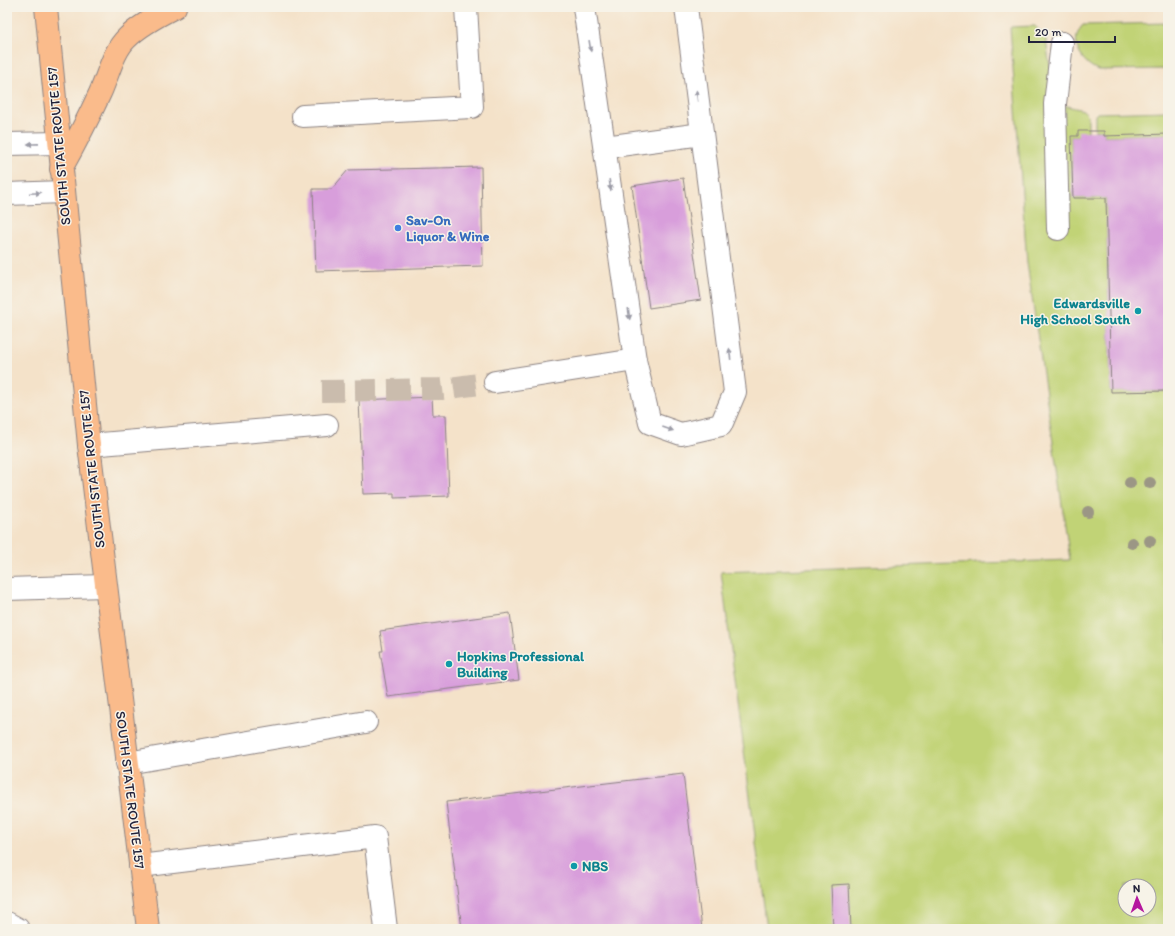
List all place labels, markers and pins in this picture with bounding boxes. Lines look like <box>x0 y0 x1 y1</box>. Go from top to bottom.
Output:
place label: Sav-On Liquor & Wine <box>406 212 490 245</box>
marker: Sav-On Liquor & Wine <box>393 223 403 233</box>
place label: Edwardsville High School South <box>1020 295 1130 328</box>
marker: Edwardsville High School South <box>1133 306 1143 316</box>
place label: Hopkins Professional Building <box>457 648 585 681</box>
marker: Hopkins Professional Building <box>444 659 454 669</box>
place label: NBS <box>582 858 608 875</box>
marker: NBS <box>569 861 579 871</box>

